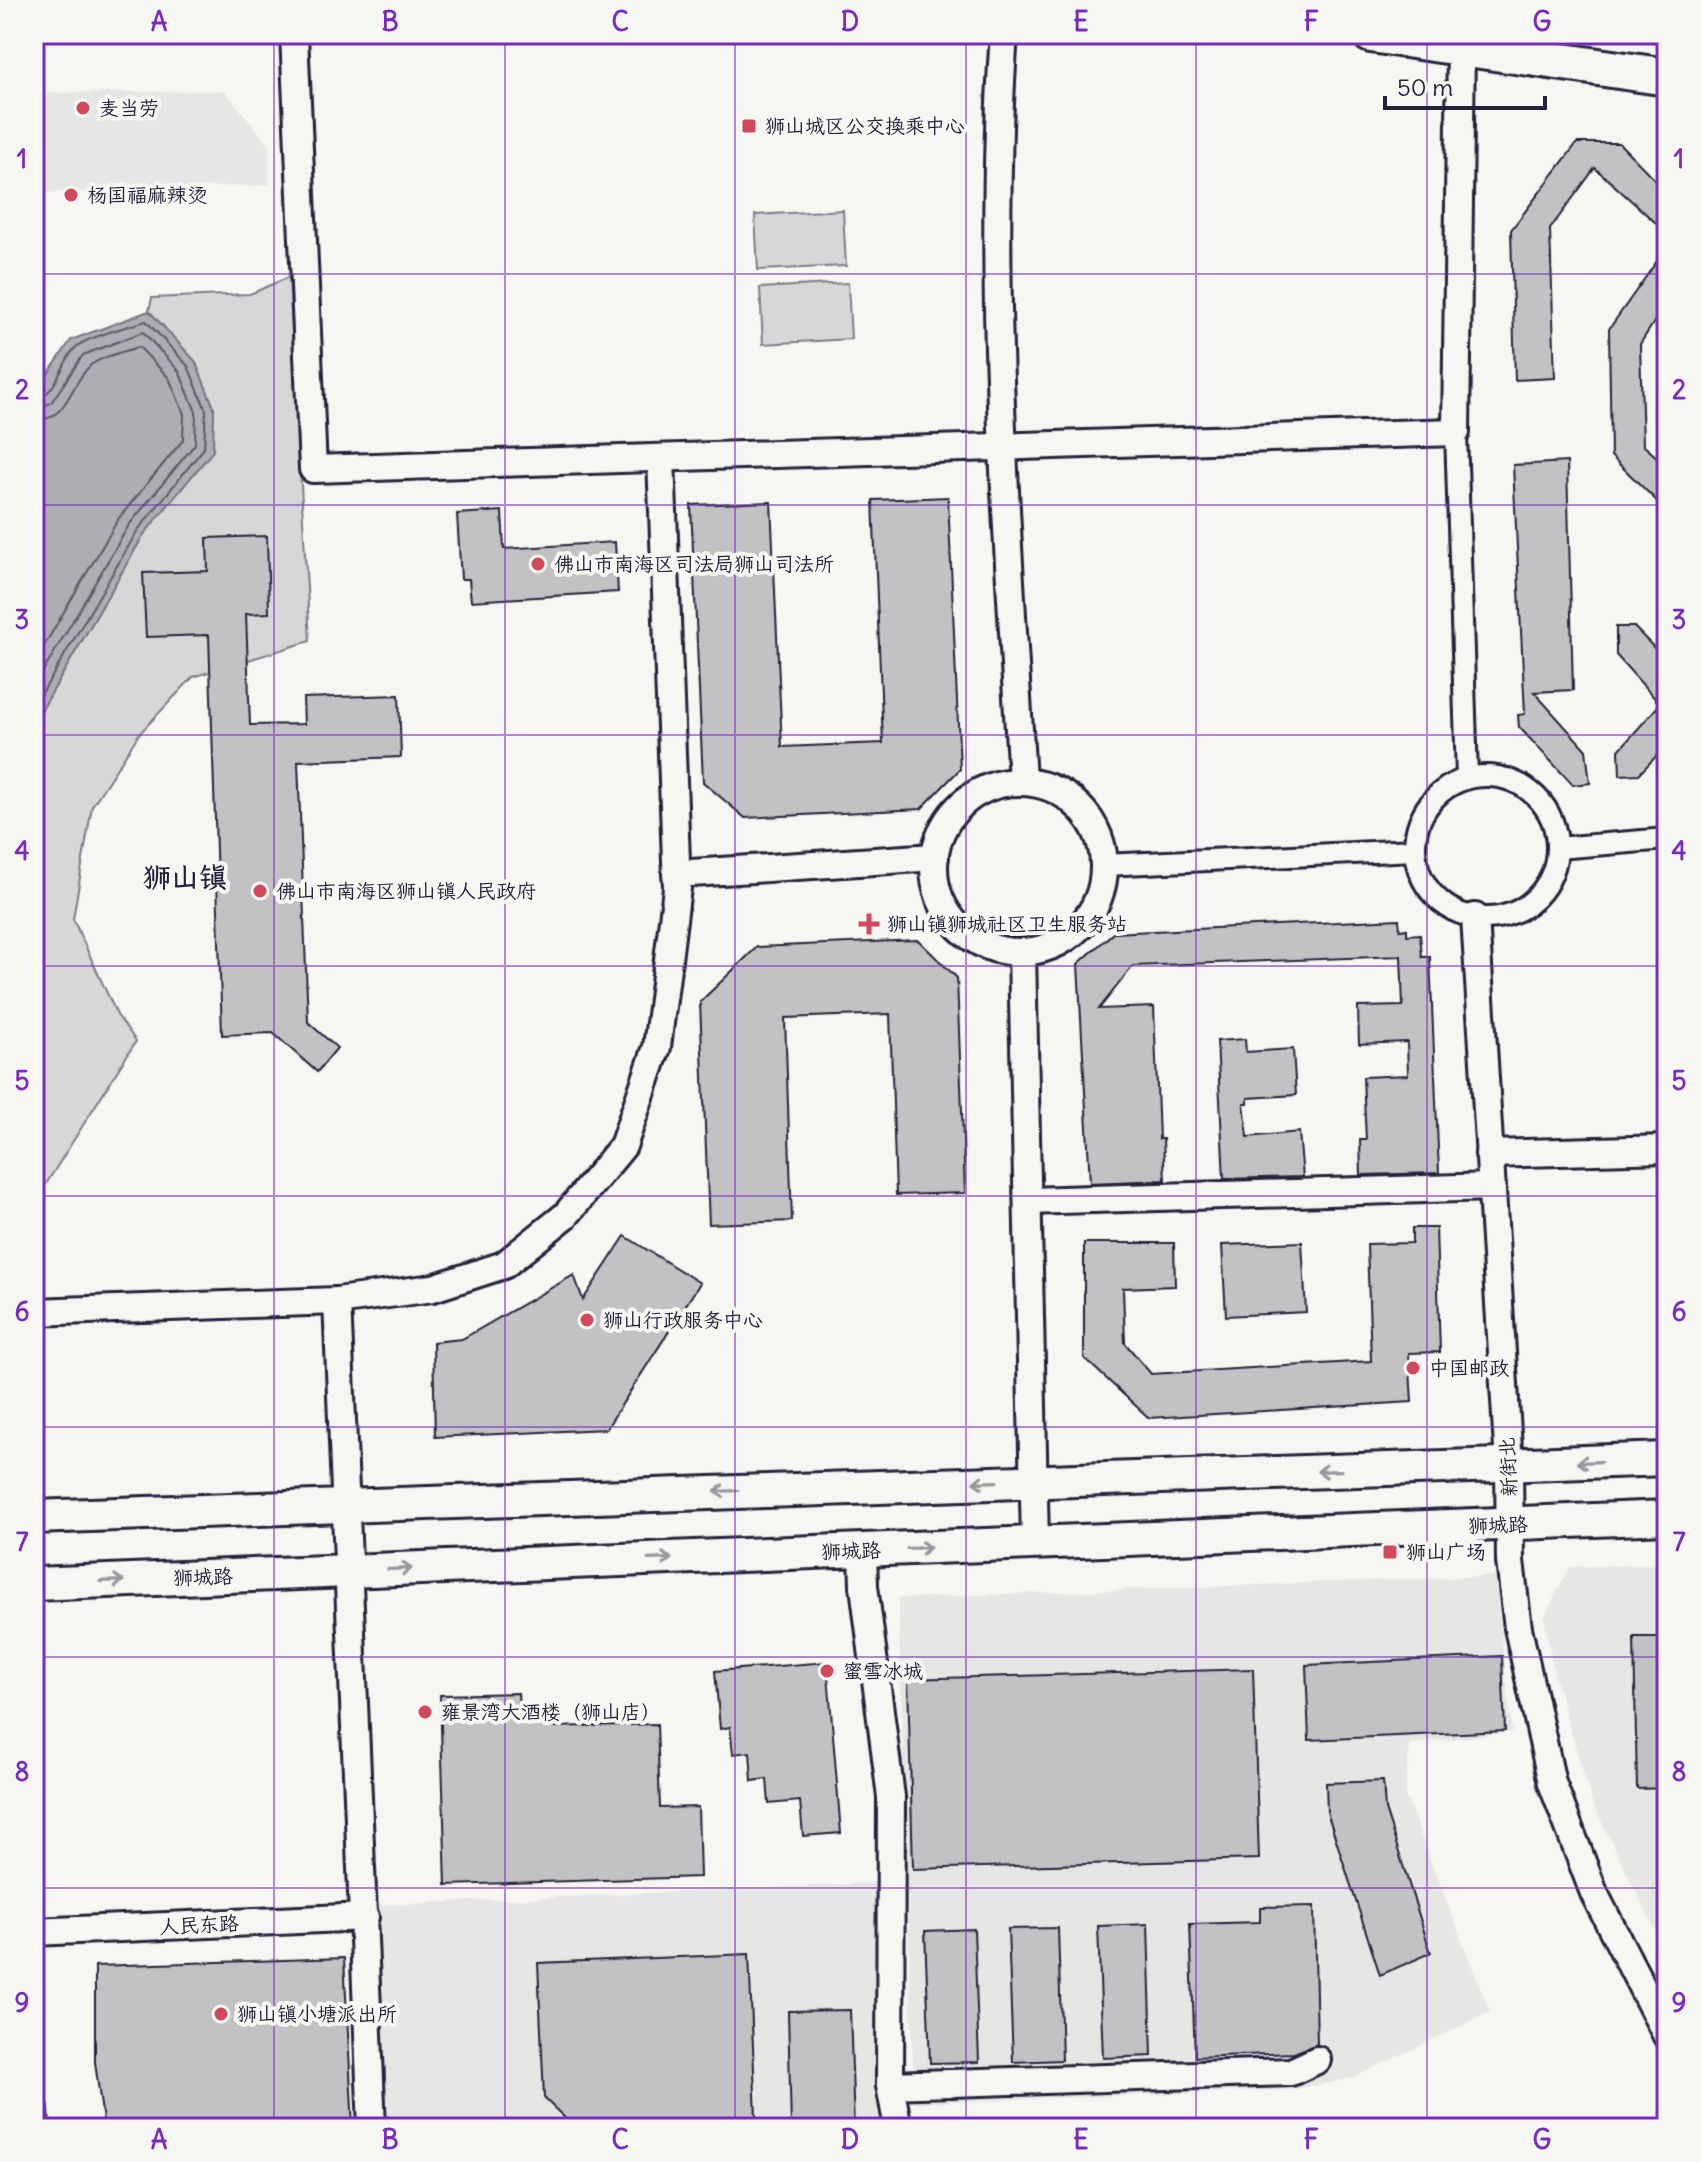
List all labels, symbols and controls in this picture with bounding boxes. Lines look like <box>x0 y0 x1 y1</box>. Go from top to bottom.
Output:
text: A <box>151 5 168 38</box>
text: B <box>381 5 399 38</box>
text: C <box>611 5 629 38</box>
text: D <box>841 5 859 38</box>
text: E <box>1073 5 1089 38</box>
text: F <box>1304 5 1319 38</box>
text: G <box>1533 5 1552 38</box>
scale bar <box>1385 60 1545 110</box>
text: 50 m <box>1397 72 1453 102</box>
place label: 麦当劳 <box>99 95 159 120</box>
marker: 麦当劳 <box>74 99 92 117</box>
place label: 狮山城区公交换乘中心 <box>765 113 965 138</box>
marker: 狮山城区公交换乘中心 <box>740 117 758 135</box>
text: 1 <box>17 142 27 175</box>
text: 1 <box>1674 142 1684 175</box>
place label: 杨国福麻辣烫 <box>87 182 207 207</box>
marker: 杨国福麻辣烫 <box>62 186 80 204</box>
text: 2 <box>15 373 29 406</box>
text: 2 <box>1672 373 1686 406</box>
place label: 佛山市南海区司法局狮山司法所 <box>554 551 834 576</box>
marker: 佛山市南海区司法局狮山司法所 <box>529 555 547 573</box>
text: 3 <box>15 603 29 636</box>
text: 3 <box>1672 603 1686 636</box>
text: 4 <box>14 834 30 867</box>
text: 4 <box>1671 834 1687 867</box>
district label: 狮山镇 <box>143 859 227 895</box>
place label: 佛山市南海区狮山镇人民政府 <box>276 878 536 903</box>
marker: 佛山市南海区狮山镇人民政府 <box>251 882 269 900</box>
place label: 狮山镇狮城社区卫生服务站 <box>887 911 1127 936</box>
marker: 狮山镇狮城社区卫生服务站 <box>858 913 880 935</box>
text: 5 <box>15 1064 30 1097</box>
text: 5 <box>1672 1064 1687 1097</box>
text: 6 <box>14 1295 30 1328</box>
text: 6 <box>1671 1295 1687 1328</box>
place label: 狮山行政服务中心 <box>603 1307 763 1332</box>
marker: 狮山行政服务中心 <box>578 1311 596 1329</box>
place label: 中国邮政 <box>1429 1355 1509 1380</box>
marker: 中国邮政 <box>1404 1359 1422 1377</box>
street label: 新街北 <box>1493 1436 1522 1498</box>
one-way arrow <box>1576 1454 1603 1469</box>
one-way arrow <box>1316 1463 1343 1478</box>
one-way arrow <box>972 1475 999 1490</box>
one-way arrow <box>713 1484 740 1499</box>
street label: 狮城路 <box>1468 1511 1529 1538</box>
text: 7 <box>16 1525 29 1558</box>
text: 7 <box>1673 1525 1686 1558</box>
street label: 狮城路 <box>821 1537 882 1564</box>
place label: 狮山广场 <box>1406 1539 1486 1564</box>
one-way arrow <box>905 1541 932 1556</box>
marker: 狮山广场 <box>1381 1543 1399 1561</box>
one-way arrow <box>646 1551 672 1566</box>
one-way arrow <box>386 1561 413 1576</box>
street label: 狮城路 <box>173 1563 234 1590</box>
one-way arrow <box>98 1573 125 1588</box>
place label: 蜜雪冰城 <box>843 1658 923 1683</box>
marker: 蜜雪冰城 <box>818 1662 836 1680</box>
place label: 雍景湾大酒楼（狮山店） <box>441 1699 661 1724</box>
marker: 雍景湾大酒楼（狮山店） <box>416 1703 434 1721</box>
text: 8 <box>15 1755 29 1788</box>
text: 8 <box>1672 1755 1686 1788</box>
street label: 人民东路 <box>158 1910 241 1939</box>
text: 9 <box>15 1986 29 2019</box>
text: 9 <box>1672 1986 1686 2019</box>
place label: 狮山镇小塘派出所 <box>237 2001 397 2026</box>
marker: 狮山镇小塘派出所 <box>212 2005 230 2023</box>
text: A <box>151 2123 168 2156</box>
text: B <box>381 2123 399 2156</box>
text: C <box>611 2123 629 2156</box>
text: D <box>841 2123 859 2156</box>
text: E <box>1073 2123 1089 2156</box>
text: F <box>1304 2123 1319 2156</box>
text: G <box>1533 2123 1552 2156</box>

